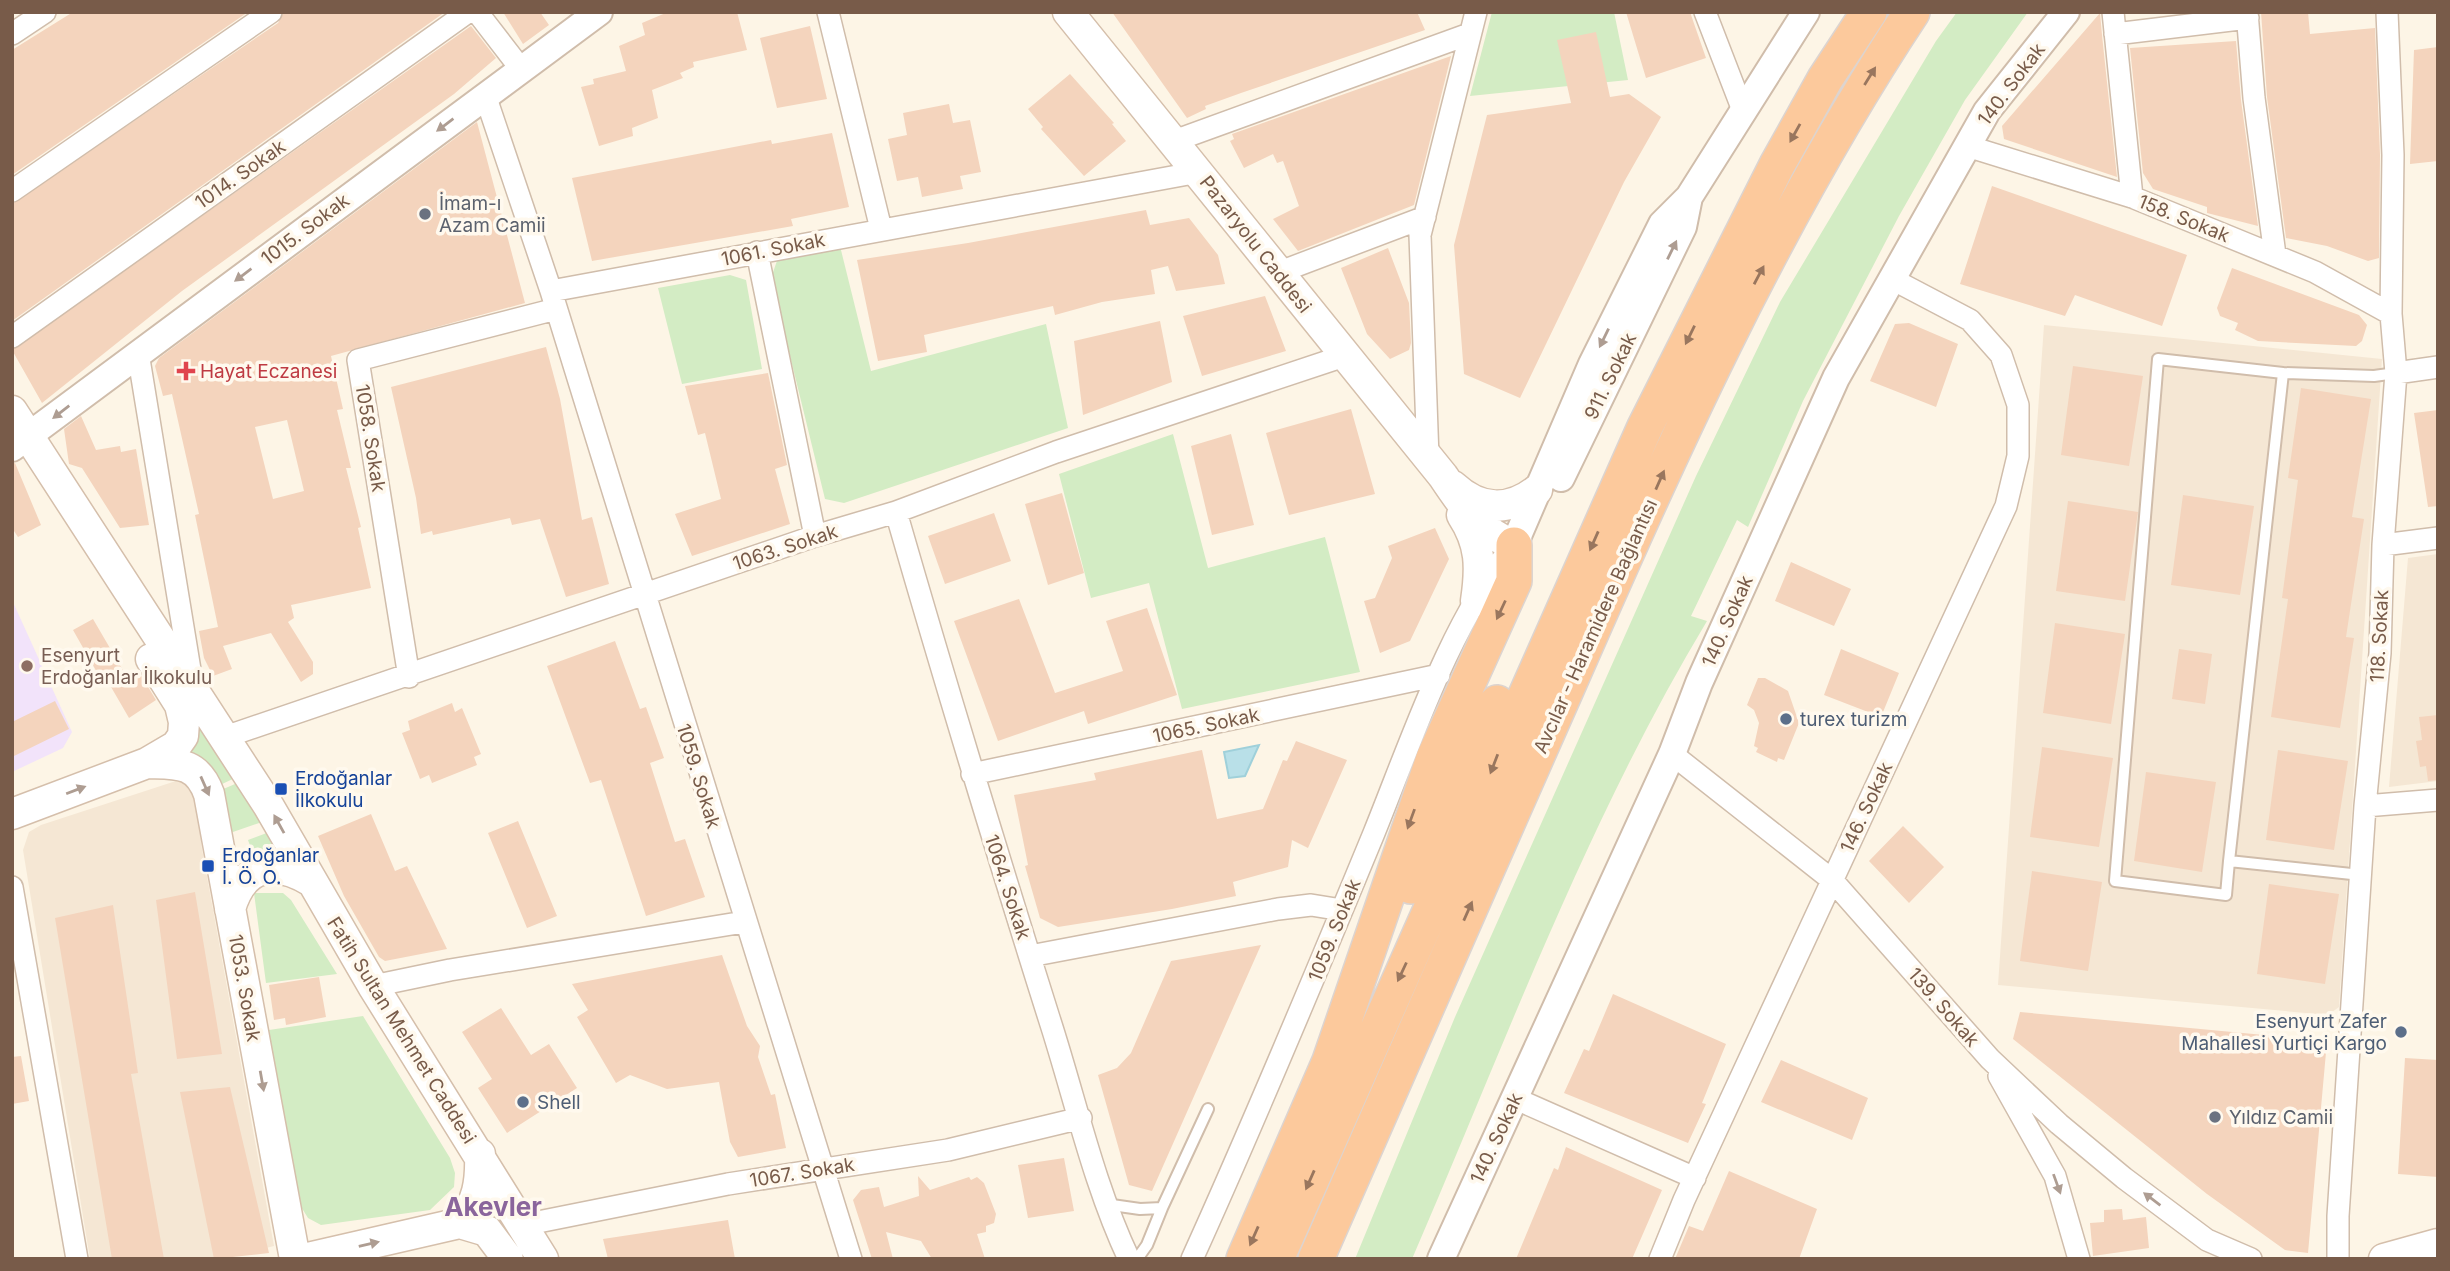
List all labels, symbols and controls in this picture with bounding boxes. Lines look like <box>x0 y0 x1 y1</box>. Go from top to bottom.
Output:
street label: 140. Sokak <box>1973 38 2050 130</box>
one-way arrow <box>1863 67 1876 86</box>
one-way arrow <box>436 118 454 132</box>
one-way arrow <box>1789 123 1801 143</box>
street label: 1014. Sokak <box>191 135 290 214</box>
street label: Pazaryolu Caddesi <box>1195 171 1316 318</box>
street label: 1015. Sokak <box>257 188 354 270</box>
street label: 158. Sokak <box>2135 190 2233 247</box>
place label: İmam-ı Azam Camii <box>439 192 546 237</box>
marker: İmam-ı Azam Camii <box>417 206 433 222</box>
street label: 1061. Sokak <box>719 228 827 271</box>
one-way arrow <box>1666 240 1678 260</box>
one-way arrow <box>1753 265 1765 285</box>
one-way arrow <box>234 268 252 283</box>
one-way arrow <box>1685 325 1696 345</box>
one-way arrow <box>1599 328 1610 348</box>
street label: 911. Sokak <box>1580 329 1641 423</box>
place label: Hayat Eczanesi <box>200 360 337 383</box>
marker: Hayat Eczanesi <box>178 363 194 379</box>
street label: 1058. Sokak <box>351 383 390 494</box>
one-way arrow <box>52 405 70 419</box>
one-way arrow <box>1655 469 1666 490</box>
street label: Avcılar - Haramidere Bağlantısı <box>1529 495 1662 757</box>
street label: 1063. Sokak <box>730 520 841 575</box>
one-way arrow <box>1588 531 1600 551</box>
street label: 140. Sokak <box>1697 572 1758 670</box>
street label: 118. Sokak <box>2366 589 2393 683</box>
one-way arrow <box>1496 600 1507 620</box>
place label: Esenyurt Erdoğanlar İlkokulu <box>41 644 212 689</box>
marker: Esenyurt Erdoğanlar İlkokulu <box>19 658 35 674</box>
street label: 1065. Sokak <box>1151 703 1262 748</box>
place label: turex turizm <box>1800 708 1907 731</box>
marker: turex turizm <box>1778 711 1794 727</box>
street label: 1059. Sokak <box>672 721 726 832</box>
one-way arrow <box>1488 753 1499 774</box>
street label: 146. Sokak <box>1836 758 1898 856</box>
place label: Erdoğanlar İlkokulu <box>295 767 392 812</box>
one-way arrow <box>199 776 211 796</box>
marker: Erdoğanlar İlkokulu <box>273 781 289 797</box>
one-way arrow <box>66 785 87 796</box>
one-way arrow <box>1405 809 1416 830</box>
one-way arrow <box>273 814 285 833</box>
street label: 1064. Sokak <box>980 832 1035 943</box>
place label: Erdoğanlar İ. Ö. O. <box>222 844 319 889</box>
marker: Erdoğanlar İ. Ö. O. <box>200 858 216 874</box>
street label: 1059. Sokak <box>1303 875 1366 985</box>
one-way arrow <box>1463 901 1474 922</box>
street label: Fatih Sultan Mehmet Caddesi <box>322 913 481 1148</box>
street label: 1053. Sokak <box>224 933 265 1044</box>
one-way arrow <box>1396 962 1408 982</box>
street label: 139. Sokak <box>1903 963 1984 1052</box>
place label: Esenyurt Zafer Mahallesi Yurtiçi Kargo <box>2181 1010 2387 1055</box>
marker: Esenyurt Zafer Mahallesi Yurtiçi Kargo <box>2393 1024 2409 1040</box>
one-way arrow <box>257 1070 268 1092</box>
street label: 140. Sokak <box>1465 1089 1528 1187</box>
place label: Shell <box>537 1091 581 1114</box>
marker: Shell <box>515 1094 531 1110</box>
place label: Yıldız Camii <box>2229 1106 2333 1129</box>
marker: Yıldız Camii <box>2207 1109 2223 1125</box>
street label: 1067. Sokak <box>748 1153 857 1192</box>
one-way arrow <box>1304 1170 1316 1190</box>
one-way arrow <box>2052 1173 2063 1194</box>
district label: Akevler <box>444 1191 542 1222</box>
one-way arrow <box>2144 1192 2162 1207</box>
one-way arrow <box>1248 1226 1260 1246</box>
one-way arrow <box>358 1238 380 1249</box>

